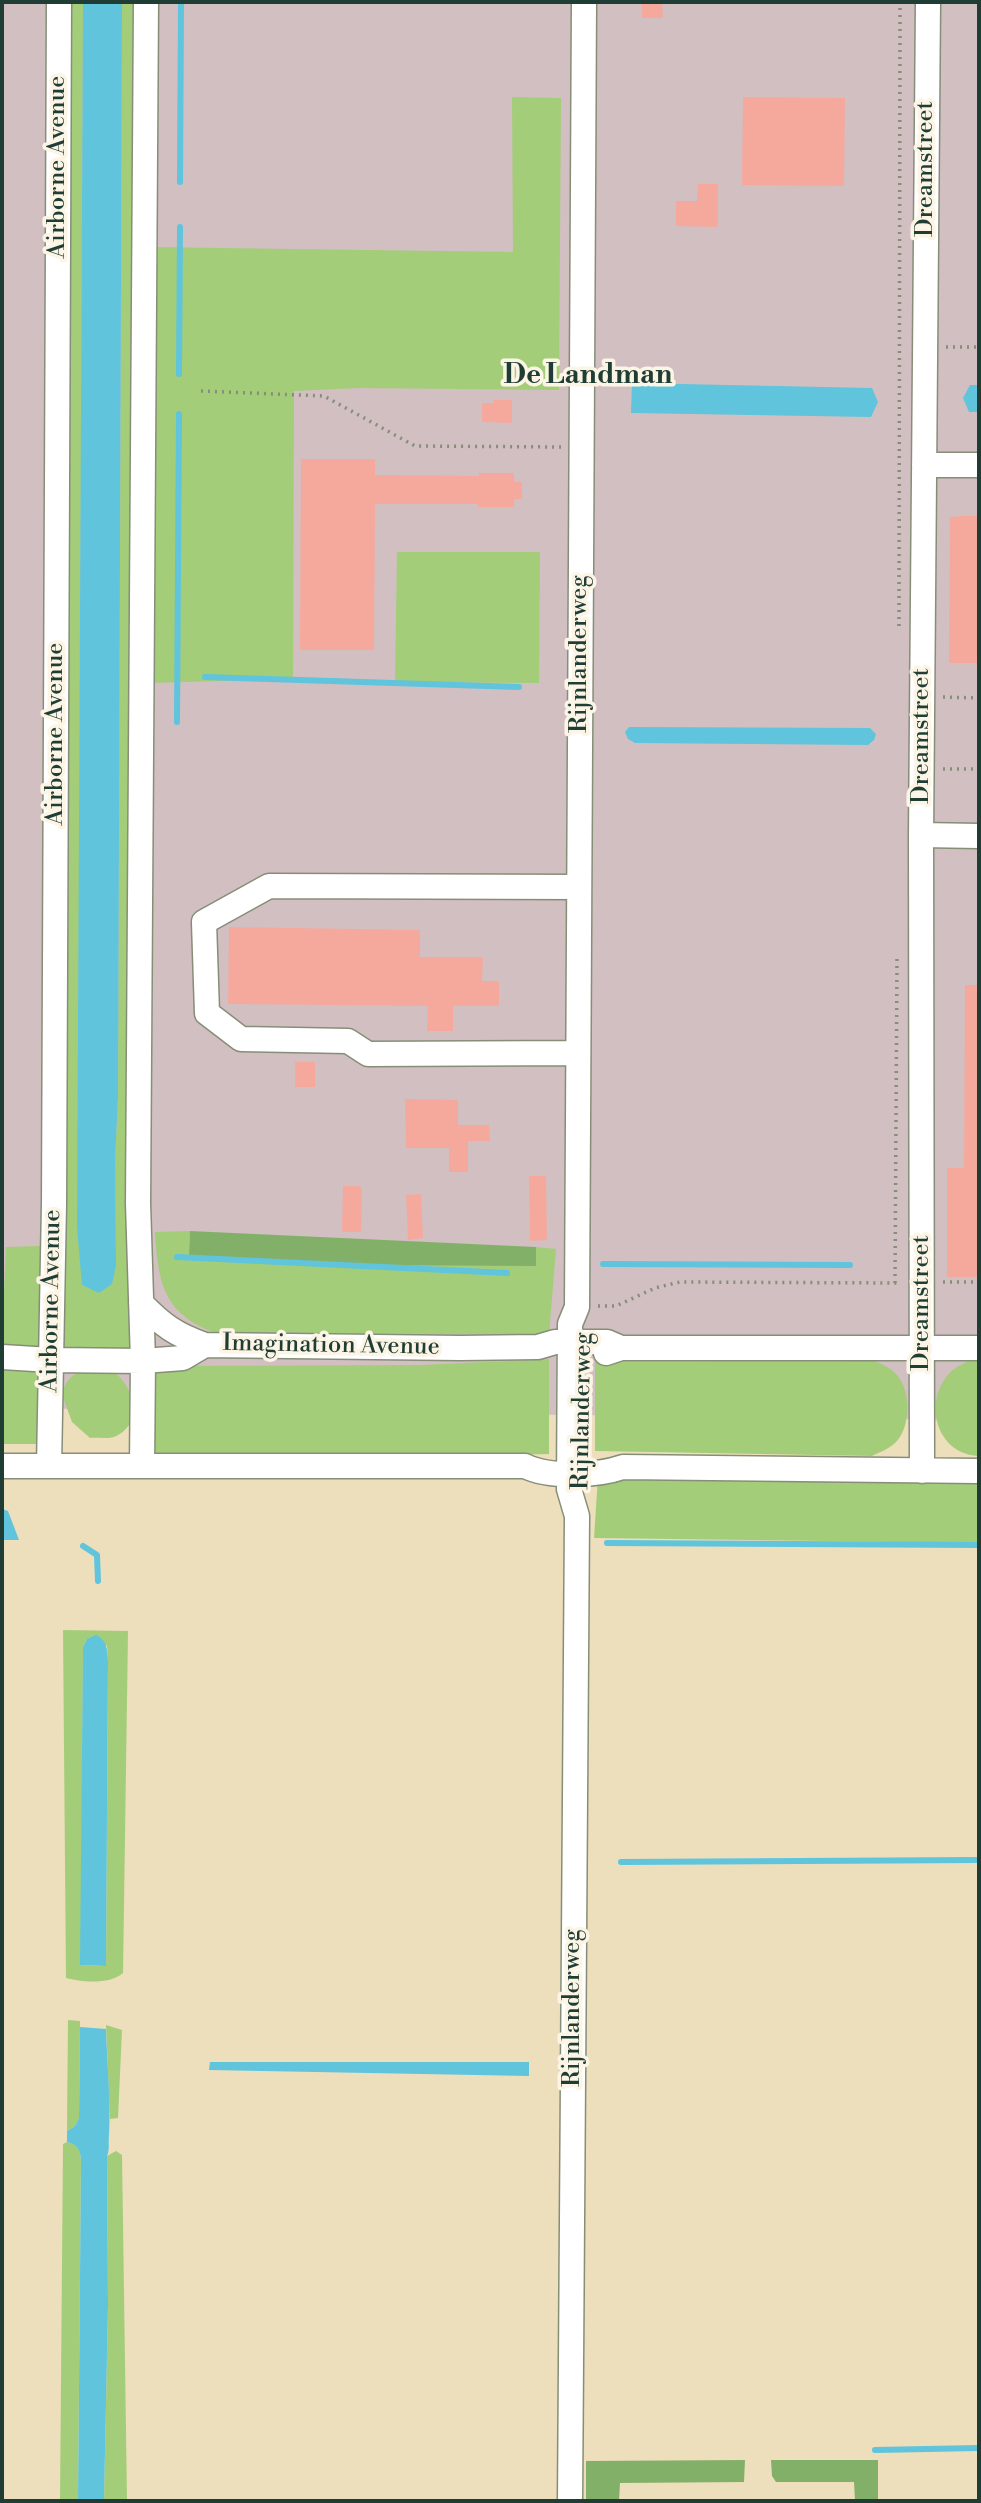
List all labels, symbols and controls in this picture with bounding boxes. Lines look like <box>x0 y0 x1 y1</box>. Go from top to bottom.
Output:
street label: Airborne Avenue <box>44 76 72 258</box>
street label: Dreamstreet <box>912 101 940 237</box>
district label: De Landman <box>504 359 672 393</box>
street label: Rijnlanderweg <box>566 575 594 733</box>
street label: Airborne Avenue <box>42 643 70 825</box>
street label: Dreamstreet <box>908 668 936 804</box>
street label: Airborne Avenue <box>36 1209 68 1393</box>
street label: Dreamstreet <box>908 1235 936 1371</box>
street label: Imagination Avenue <box>222 1330 440 1362</box>
street label: Rijnlanderweg <box>567 1332 599 1490</box>
street label: Rijnlanderweg <box>559 1929 587 2087</box>

